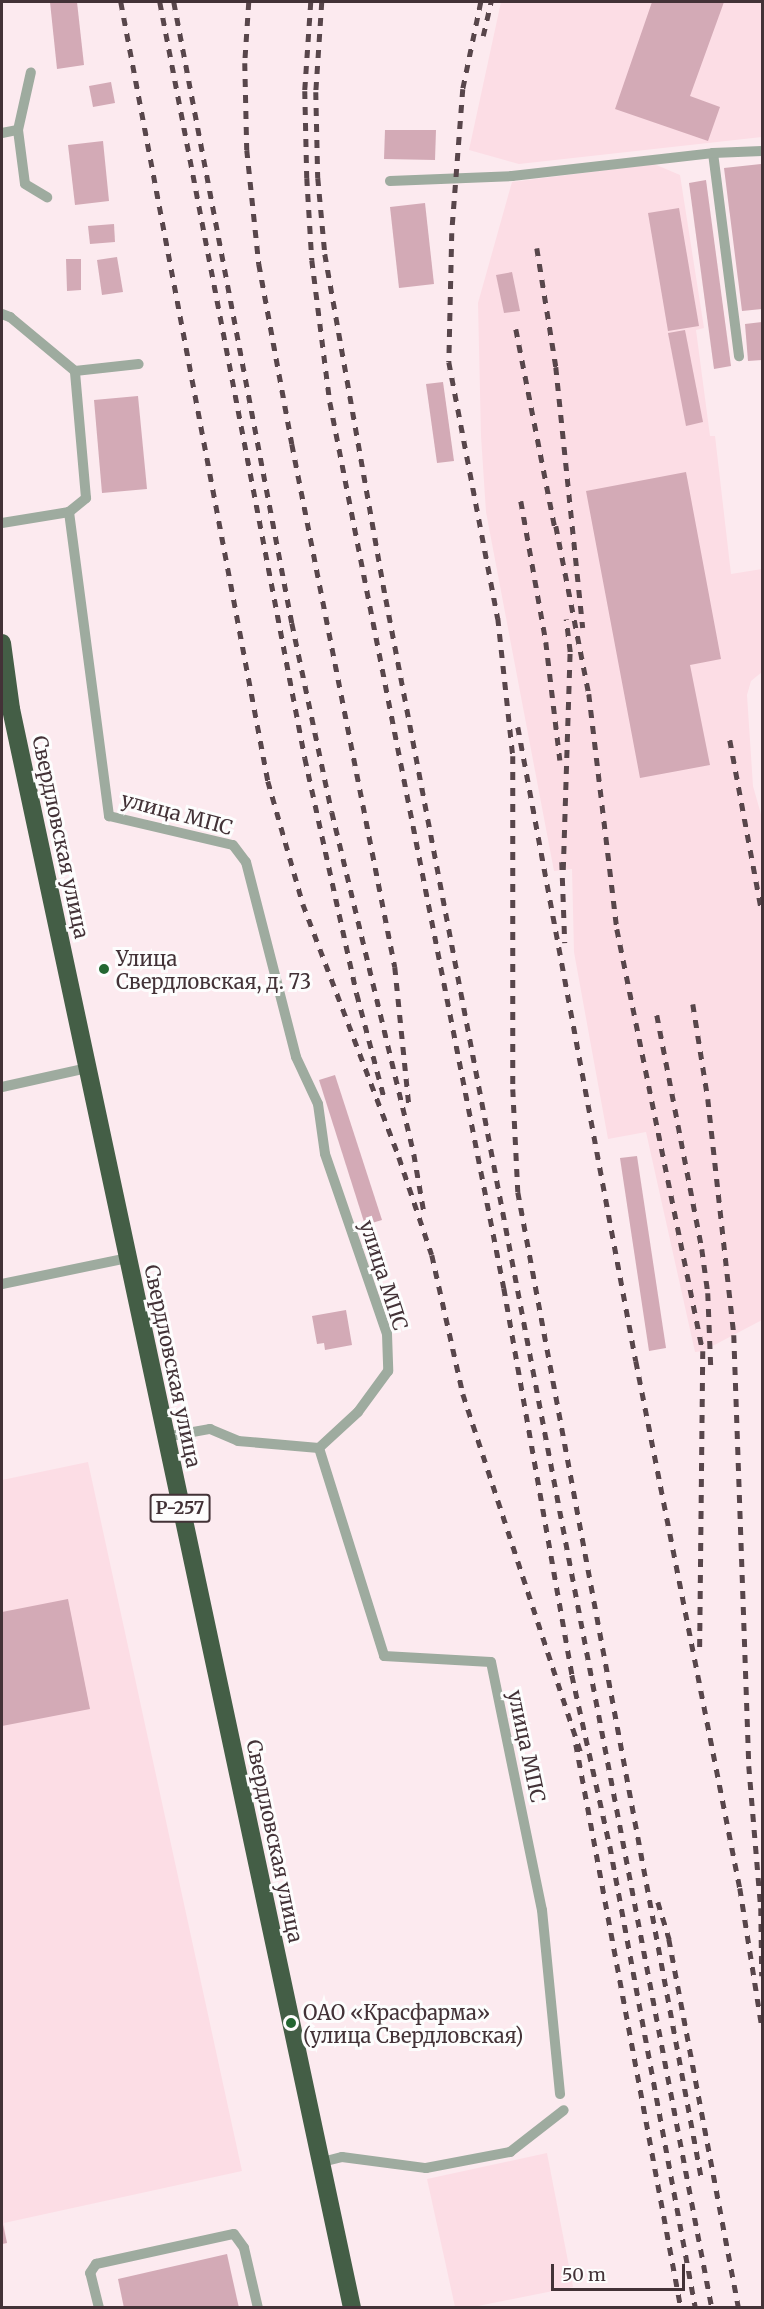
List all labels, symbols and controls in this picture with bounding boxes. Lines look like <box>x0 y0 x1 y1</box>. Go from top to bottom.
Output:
street label: Свердловская улица <box>28 733 94 941</box>
street label: улица МПС <box>119 787 235 839</box>
place label: Улица Свердловская, д. 73 <box>116 946 311 993</box>
marker: Улица Свердловская, д. 73 <box>97 962 111 976</box>
street label: улица МПС <box>355 1217 413 1333</box>
street label: Свердловская улица <box>140 1262 206 1470</box>
road number: Р-257 <box>148 1493 212 1523</box>
street label: улица МПС <box>503 1688 551 1804</box>
street label: Свердловская улица <box>242 1737 308 1945</box>
place label: ОАО «Красфарма» (улица Свердловская) <box>303 2000 523 2047</box>
marker: ОАО «Красфарма» (улица Свердловская) <box>284 2016 298 2030</box>
scale bar <box>554 2252 688 2290</box>
text: 50 m <box>562 2263 606 2286</box>

